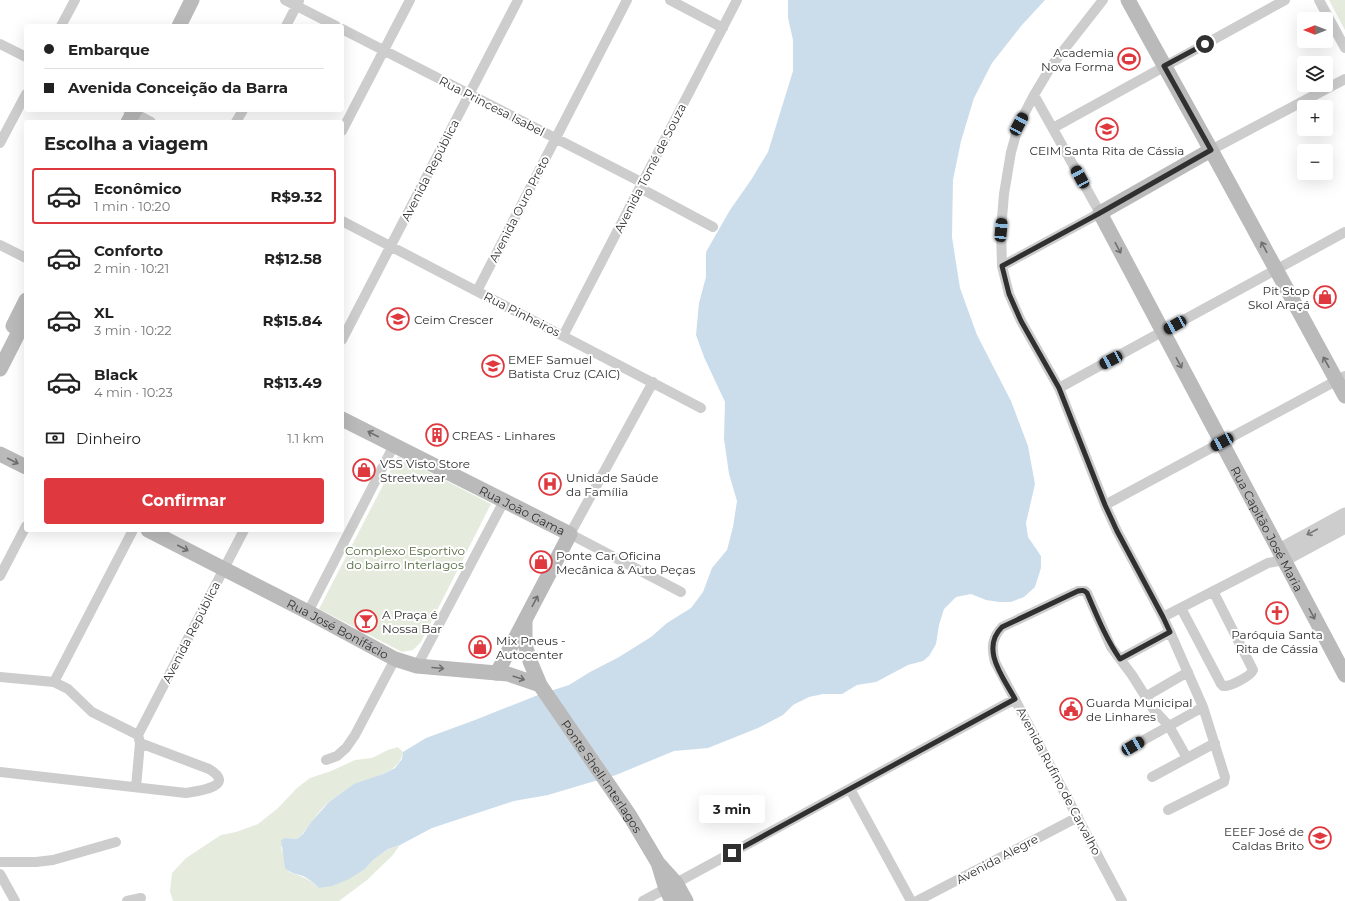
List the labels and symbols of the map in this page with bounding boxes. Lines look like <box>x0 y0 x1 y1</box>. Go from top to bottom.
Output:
north arrow <box>1297 12 1333 48</box>
route start <box>1196 35 1214 53</box>
place label: Academia Nova Forma <box>1041 45 1114 74</box>
sports icon: Academia Nova Forma <box>1116 46 1142 72</box>
street label: Rua Princesa Isabel <box>437 73 547 139</box>
street label: Avenida Tomé de Souza <box>611 101 689 235</box>
car <box>1008 111 1030 137</box>
school or university icon: CEIM Santa Rita de Cássia <box>1094 116 1120 142</box>
street label: Avenida República <box>398 117 462 223</box>
place label: CEIM Santa Rita de Cássia <box>1030 143 1184 158</box>
street label: Avenida Ouro Preto <box>486 153 552 265</box>
car <box>1069 164 1091 190</box>
car <box>994 218 1008 242</box>
one-way arrow <box>1260 241 1268 253</box>
one-way arrow <box>1115 242 1122 254</box>
place label: Pit Stop Skol Araçá <box>1248 283 1310 312</box>
shop icon: Pit Stop Skol Araçá <box>1312 284 1338 310</box>
street label: Rua Pinheiros <box>481 288 563 340</box>
school or university icon: Ceim Crescer <box>385 306 411 332</box>
place label: Ceim Crescer <box>414 312 494 327</box>
car <box>1162 314 1188 336</box>
car <box>1098 349 1124 371</box>
place label: EMEF Samuel Batista Cruz (CAIC) <box>508 352 621 381</box>
school or university icon: EMEF Samuel Batista Cruz (CAIC) <box>480 353 506 379</box>
one-way arrow <box>1176 356 1183 368</box>
one-way arrow <box>1322 356 1330 368</box>
building icon: CREAS - Linhares <box>424 422 450 448</box>
place label: CREAS - Linhares <box>452 428 556 443</box>
one-way arrow <box>367 430 379 437</box>
car <box>1209 431 1235 453</box>
place label: VSS Visto Store Streetwear <box>380 456 470 485</box>
one-way arrow <box>7 457 19 465</box>
shop icon: VSS Visto Store Streetwear <box>351 457 377 483</box>
street label: Rua Capitão José Maria <box>1228 464 1307 594</box>
place label: Unidade Saúde da Família <box>566 470 659 499</box>
hospital icon: Unidade Saúde da Família <box>537 471 563 497</box>
street label: Rua João Gama <box>477 482 568 538</box>
one-way arrow <box>1306 529 1318 537</box>
park label: Complexo Esportivo do bairro Interlagos <box>345 543 465 572</box>
one-way arrow <box>176 545 188 552</box>
place label: Ponte Car Oficina Mecânica & Auto Peças <box>556 548 695 577</box>
shop icon: Ponte Car Oficina Mecânica & Auto Peças <box>528 549 554 575</box>
street label: Avenida República <box>159 579 223 685</box>
street label: Rua José Bonifácio <box>285 595 391 662</box>
one-way arrow <box>532 595 539 607</box>
church icon: Paróquia Santa Rita de Cássia <box>1264 600 1290 626</box>
place label: A Praça é Nossa Bar <box>382 607 442 636</box>
one-way arrow <box>1309 607 1316 619</box>
bar icon: A Praça é Nossa Bar <box>353 608 379 634</box>
place label: Paróquia Santa Rita de Cássia <box>1231 627 1323 656</box>
place label: Mix Pneus - Autocenter <box>496 633 566 662</box>
shop icon: Mix Pneus - Autocenter <box>467 634 493 660</box>
one-way arrow <box>431 665 444 672</box>
one-way arrow <box>513 675 526 682</box>
place label: Guarda Municipal de Linhares <box>1086 695 1193 724</box>
public building icon: Guarda Municipal de Linhares <box>1058 696 1084 722</box>
street label: Avenida Rufino de Carvalho <box>1013 704 1105 858</box>
street label: Ponte Shell-Interlagos <box>559 717 646 835</box>
car <box>1120 735 1146 757</box>
callout: 3 min <box>699 795 765 823</box>
place label: EEEF José de Caldas Brito <box>1224 824 1304 853</box>
school or university icon: EEEF José de Caldas Brito <box>1307 825 1333 851</box>
street label: Avenida Alegre <box>953 831 1041 887</box>
route end <box>723 844 741 862</box>

